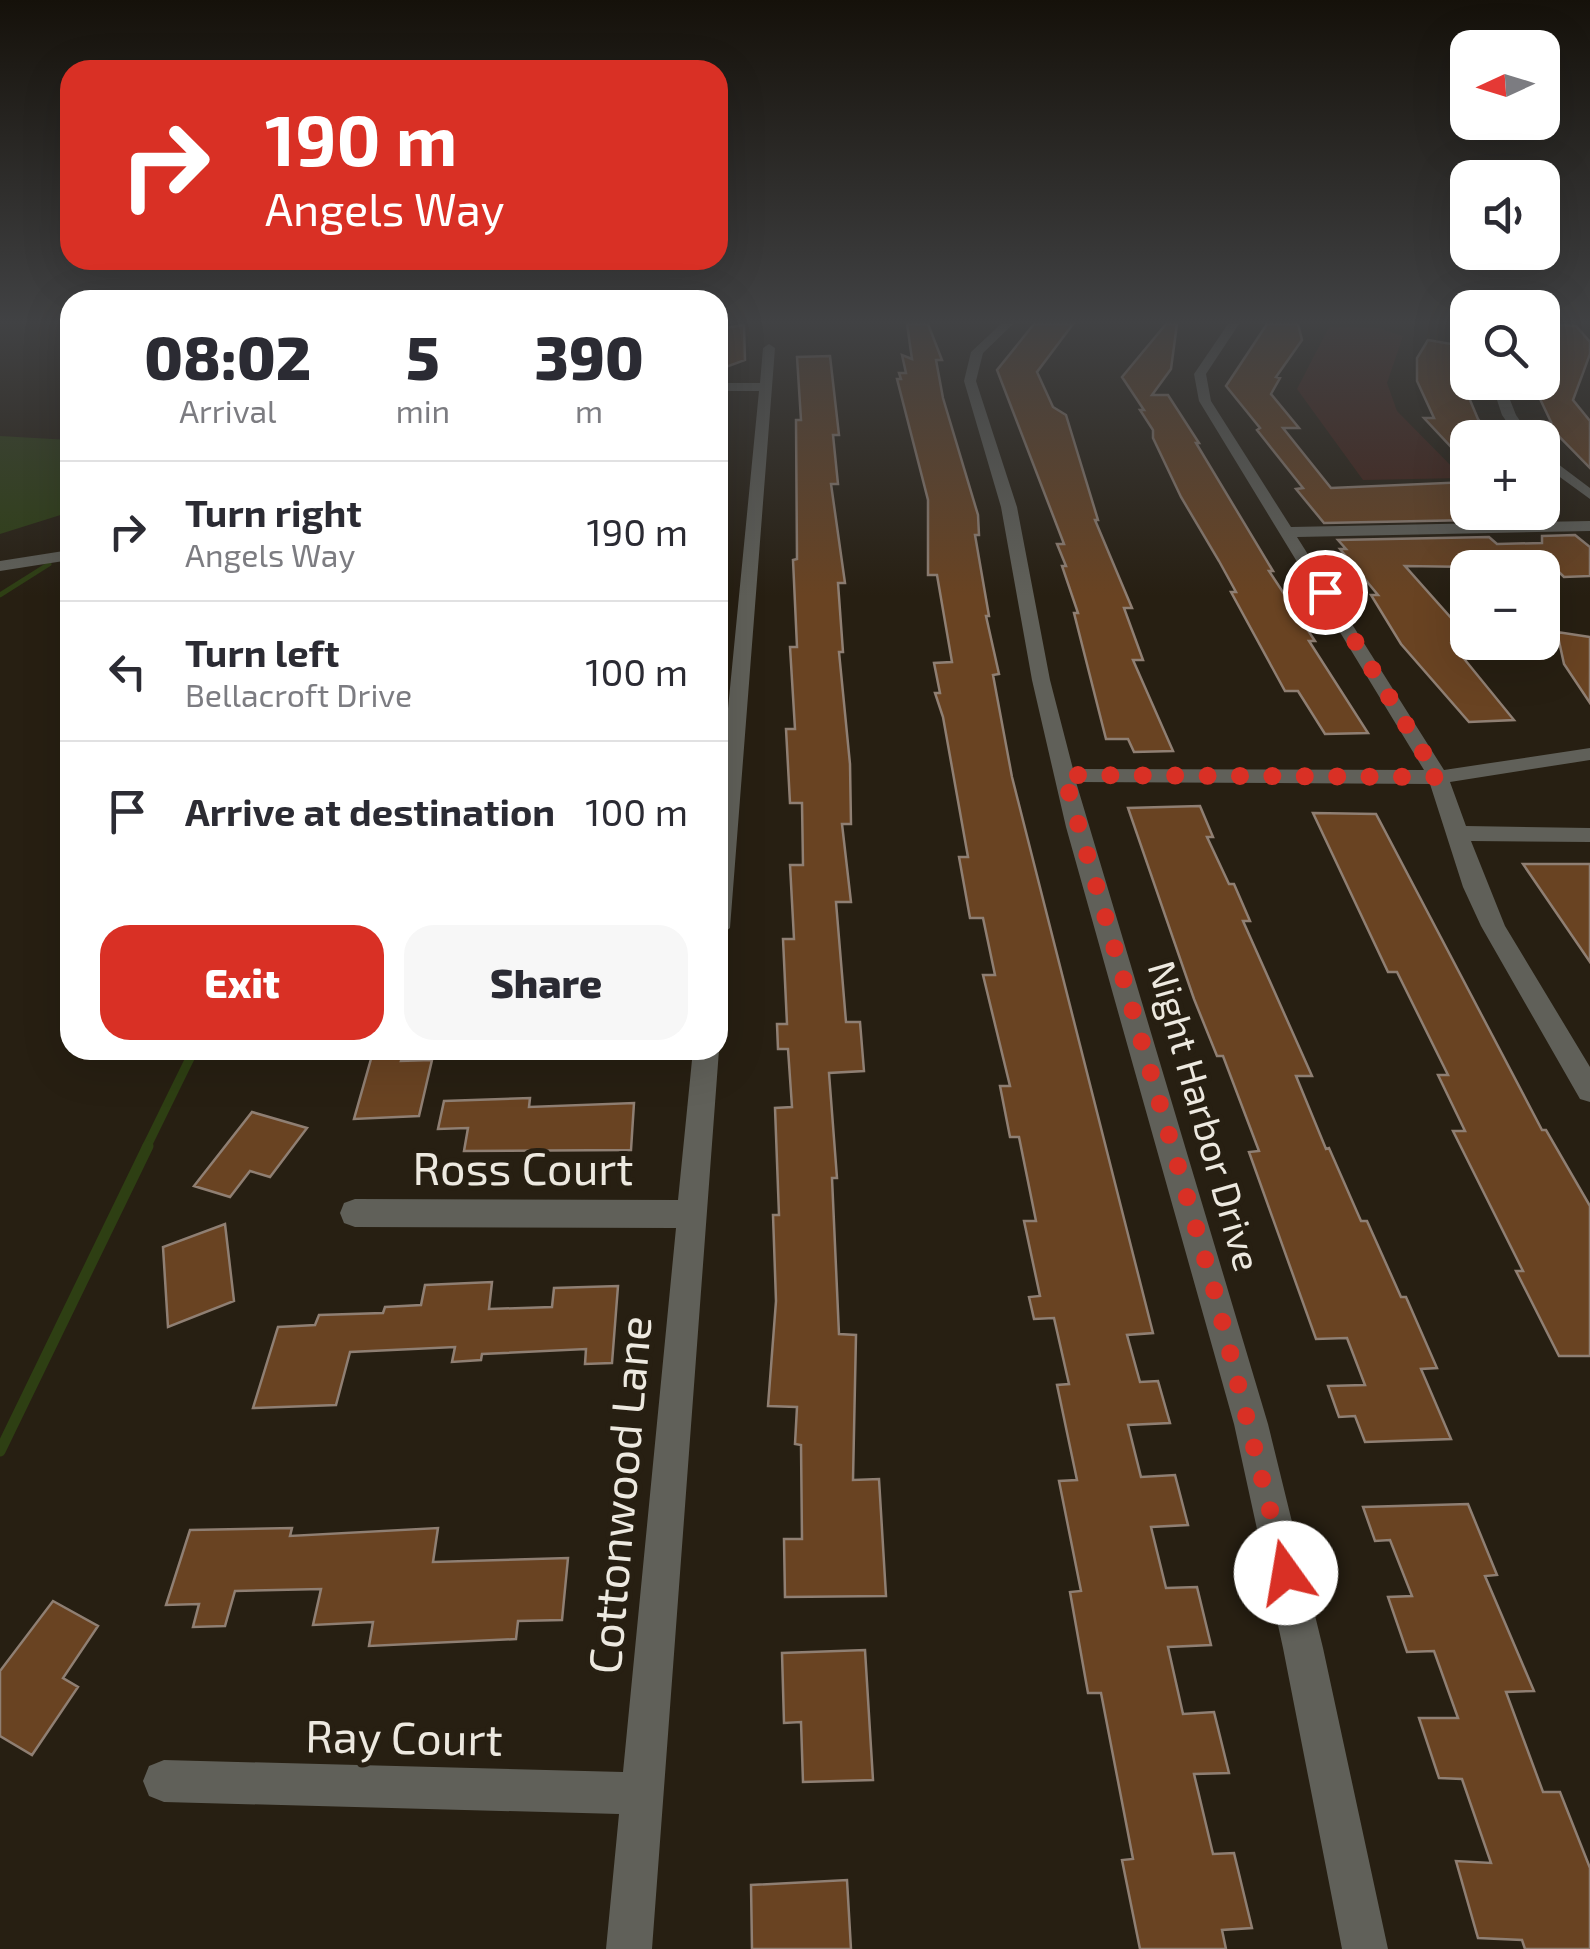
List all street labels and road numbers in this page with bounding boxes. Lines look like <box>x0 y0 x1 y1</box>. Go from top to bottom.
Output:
street label: Night Harbor Drive <box>1140 955 1272 1276</box>
street label: Ross Court <box>413 1140 633 1194</box>
street label: Cottonwood Lane <box>575 1314 661 1676</box>
street label: Ray Court <box>305 1707 503 1765</box>

